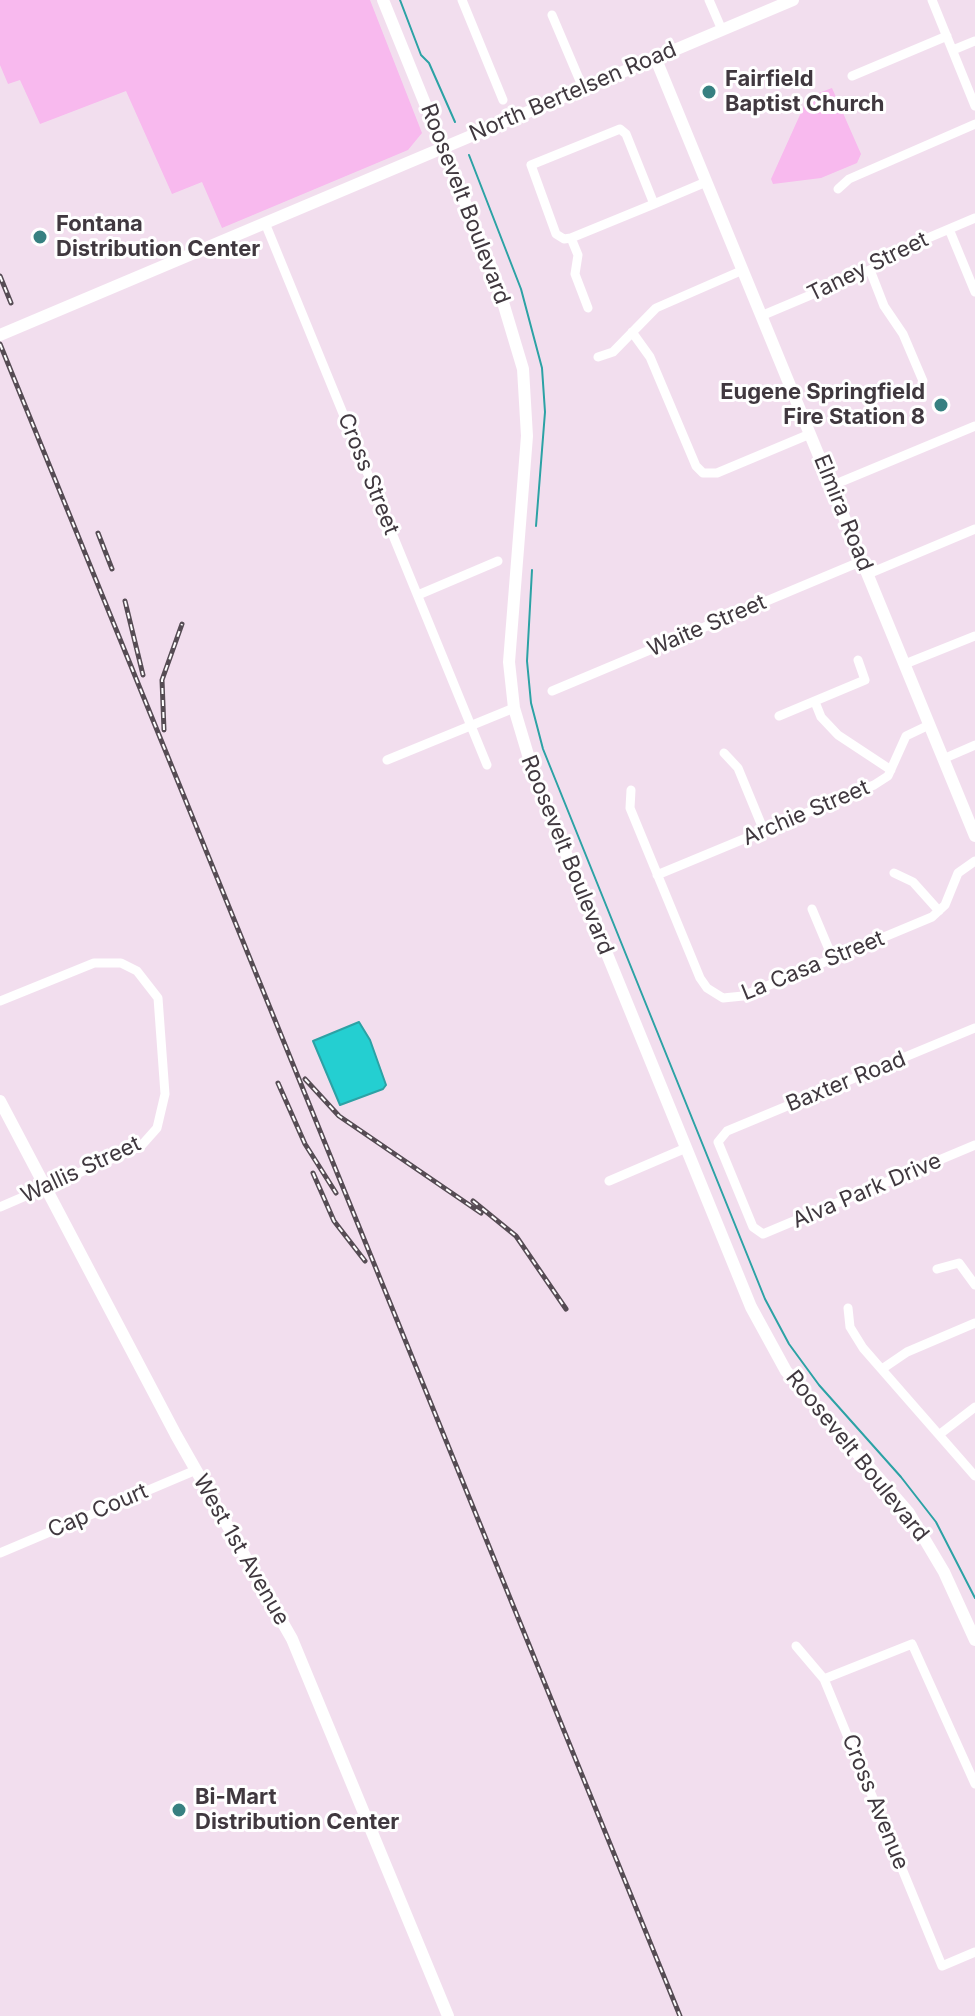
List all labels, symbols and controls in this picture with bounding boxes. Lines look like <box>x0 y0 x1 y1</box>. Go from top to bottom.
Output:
street label: North Bertelsen Road <box>465 36 681 148</box>
place label: Fairfield Baptist Church <box>725 66 885 118</box>
marker: Fairfield Baptist Church <box>700 83 718 101</box>
street label: Roosevelt Boulevard <box>415 100 515 308</box>
place label: Fontana Distribution Center <box>56 211 260 262</box>
street label: Taney Street <box>803 226 933 308</box>
marker: Fontana Distribution Center <box>31 228 49 246</box>
place label: Eugene Springfield Fire Station 8 <box>720 379 925 430</box>
marker: Eugene Springfield Fire Station 8 <box>932 396 950 414</box>
street label: Cross Street <box>332 409 404 539</box>
street label: Elmira Road <box>808 451 878 575</box>
street label: Waite Street <box>644 589 770 663</box>
street label: Roosevelt Boulevard <box>515 752 619 958</box>
street label: Archie Street <box>739 774 873 852</box>
street label: La Casa Street <box>738 925 888 1007</box>
street label: Baxter Road <box>782 1046 910 1118</box>
street label: Wallis Street <box>17 1131 145 1209</box>
street label: Alva Park Drive <box>789 1148 945 1234</box>
street label: Roosevelt Boulevard <box>780 1365 934 1547</box>
street label: West 1st Avenue <box>187 1470 295 1630</box>
street label: Cap Court <box>44 1478 152 1544</box>
street label: Cross Avenue <box>836 1730 914 1874</box>
place label: Bi-Mart Distribution Center <box>195 1784 399 1836</box>
marker: Bi-Mart Distribution Center <box>170 1801 188 1819</box>

